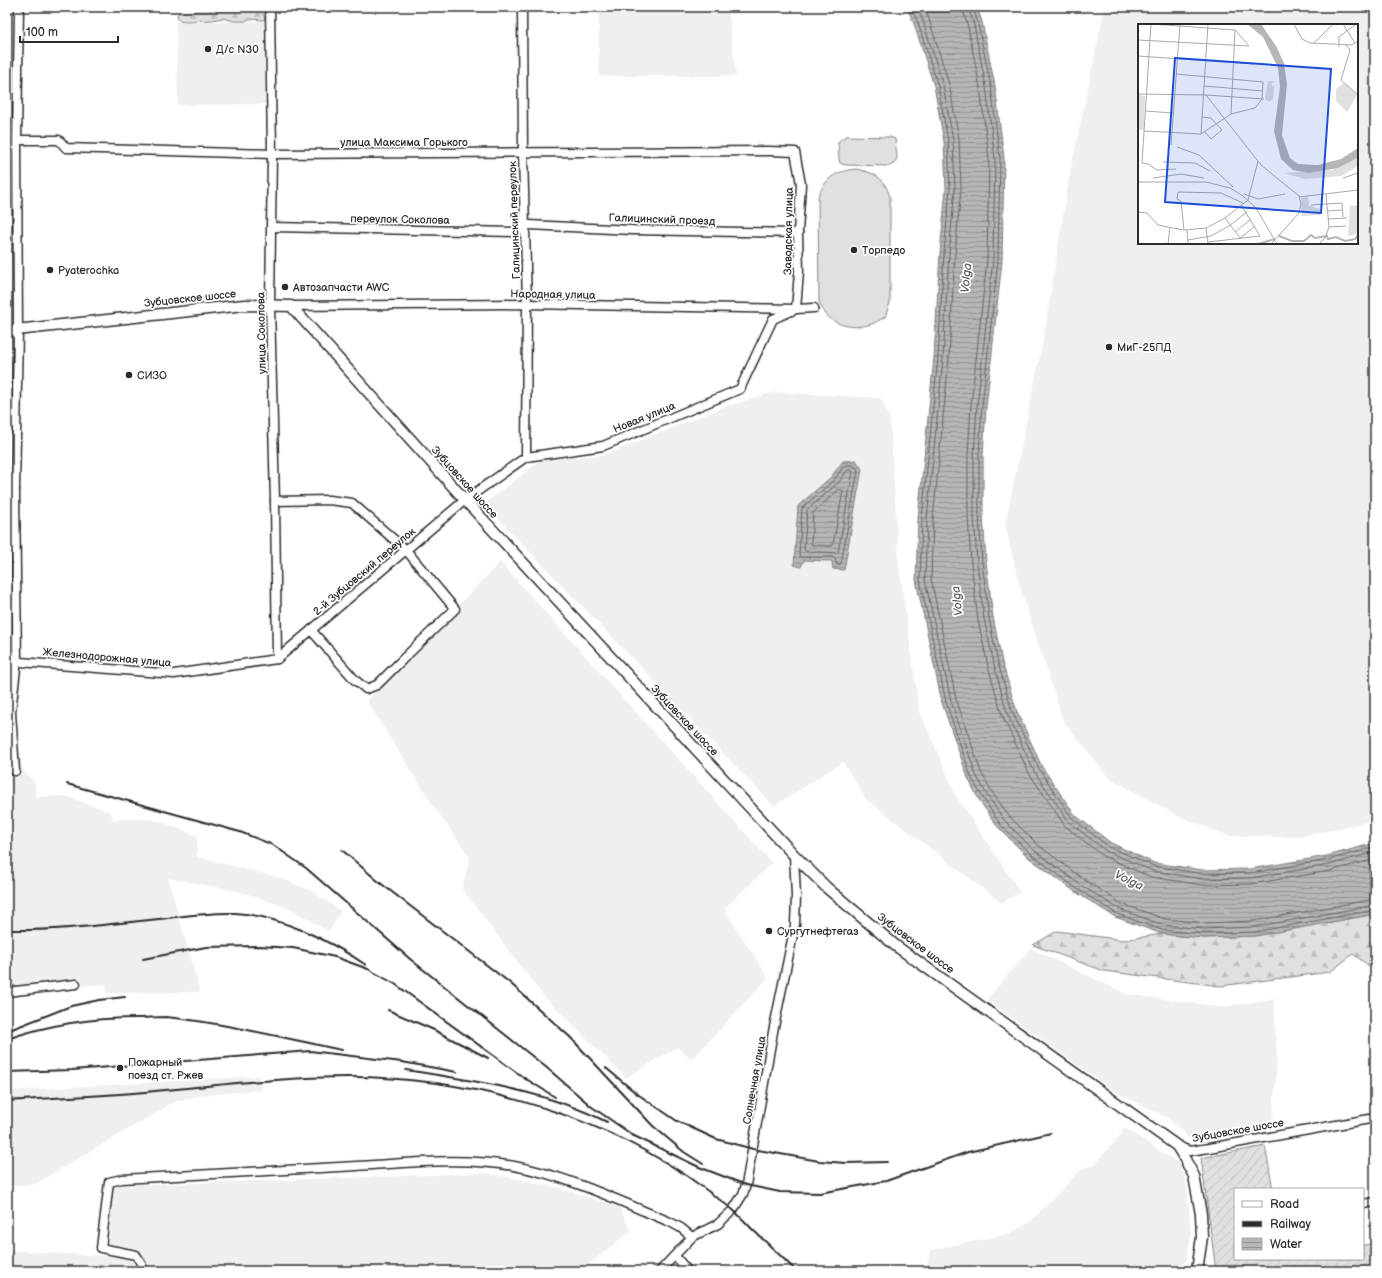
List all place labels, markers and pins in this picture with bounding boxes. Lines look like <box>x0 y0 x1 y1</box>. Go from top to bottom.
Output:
place label: Д/с N30 <box>216 43 259 56</box>
marker: Д/с N30 <box>203 44 213 54</box>
place label: Торпедо <box>862 244 906 257</box>
marker: Торпедо <box>849 245 859 255</box>
place label: Pyaterochka <box>58 264 119 277</box>
marker: Pyaterochka <box>45 265 55 275</box>
place label: Автозапчасти AWC <box>292 281 390 294</box>
marker: Автозапчасти AWC <box>280 282 290 292</box>
place label: МиГ-25ПД <box>1117 341 1171 354</box>
marker: МиГ-25ПД <box>1104 342 1114 352</box>
place label: СИЗО <box>137 369 167 382</box>
marker: СИЗО <box>124 370 134 380</box>
place label: Сургутнефтегаз <box>777 925 859 938</box>
marker: Сургутнефтегаз <box>764 926 774 936</box>
place label: Пожарный поезд ст. Ржев <box>128 1056 204 1082</box>
marker: Пожарный поезд ст. Ржев <box>115 1063 125 1073</box>

